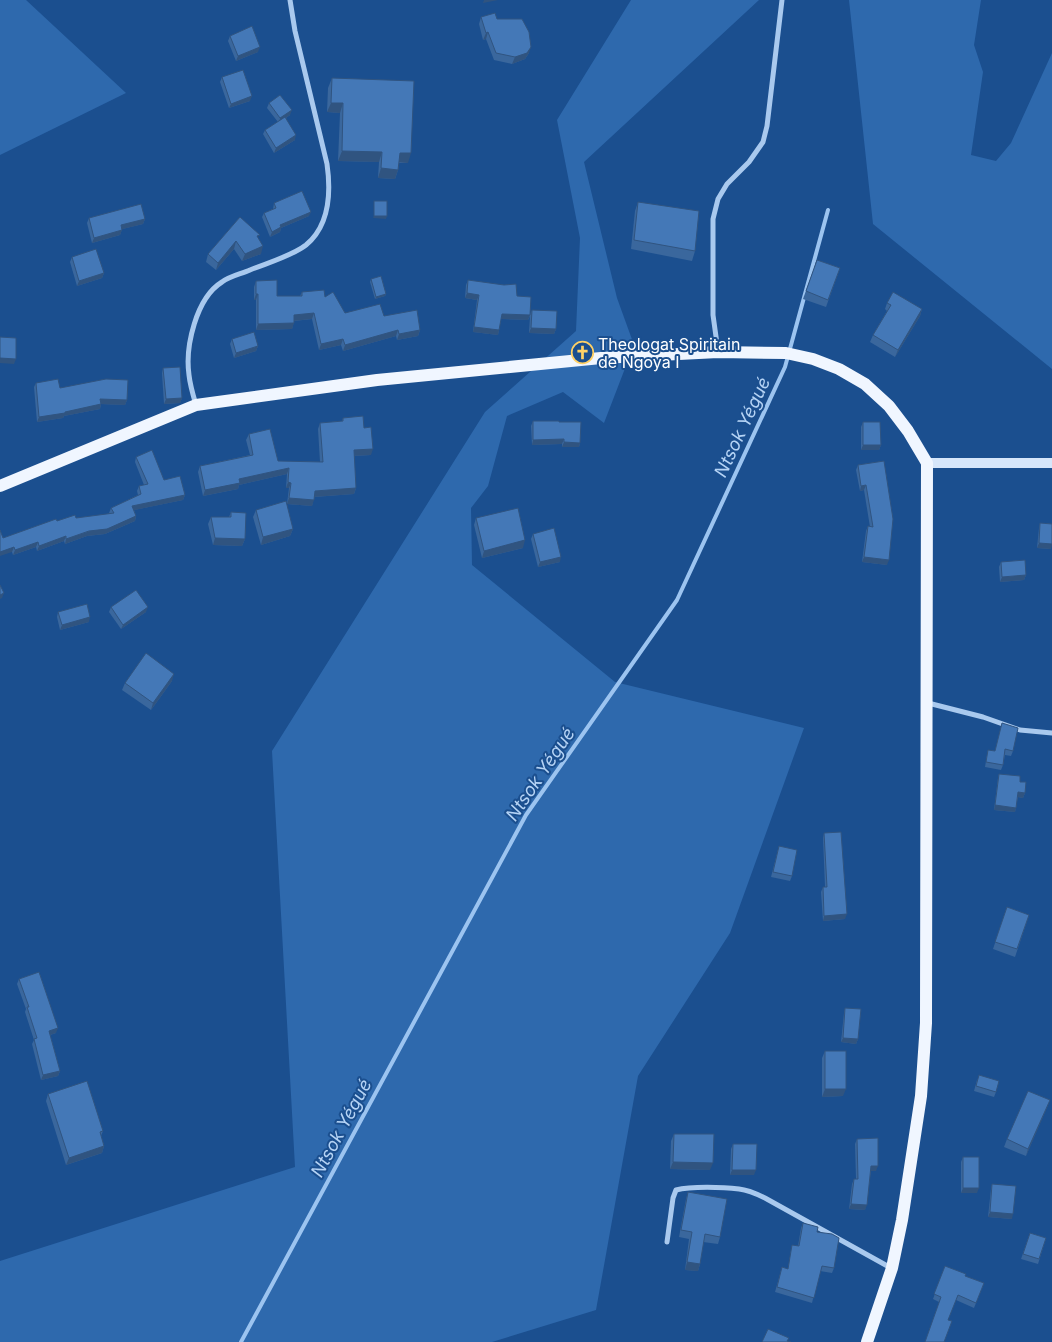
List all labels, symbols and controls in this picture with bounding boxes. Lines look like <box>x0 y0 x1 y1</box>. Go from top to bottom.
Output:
place label: Theologat Spiritain de Ngoya I <box>598 334 740 372</box>
church icon: Theologat Spiritain de Ngoya I <box>570 341 594 365</box>
water label: Ntsok Yégué <box>710 374 774 480</box>
water label: Ntsok Yégué <box>501 723 579 825</box>
water label: Ntsok Yégué <box>306 1075 376 1181</box>

